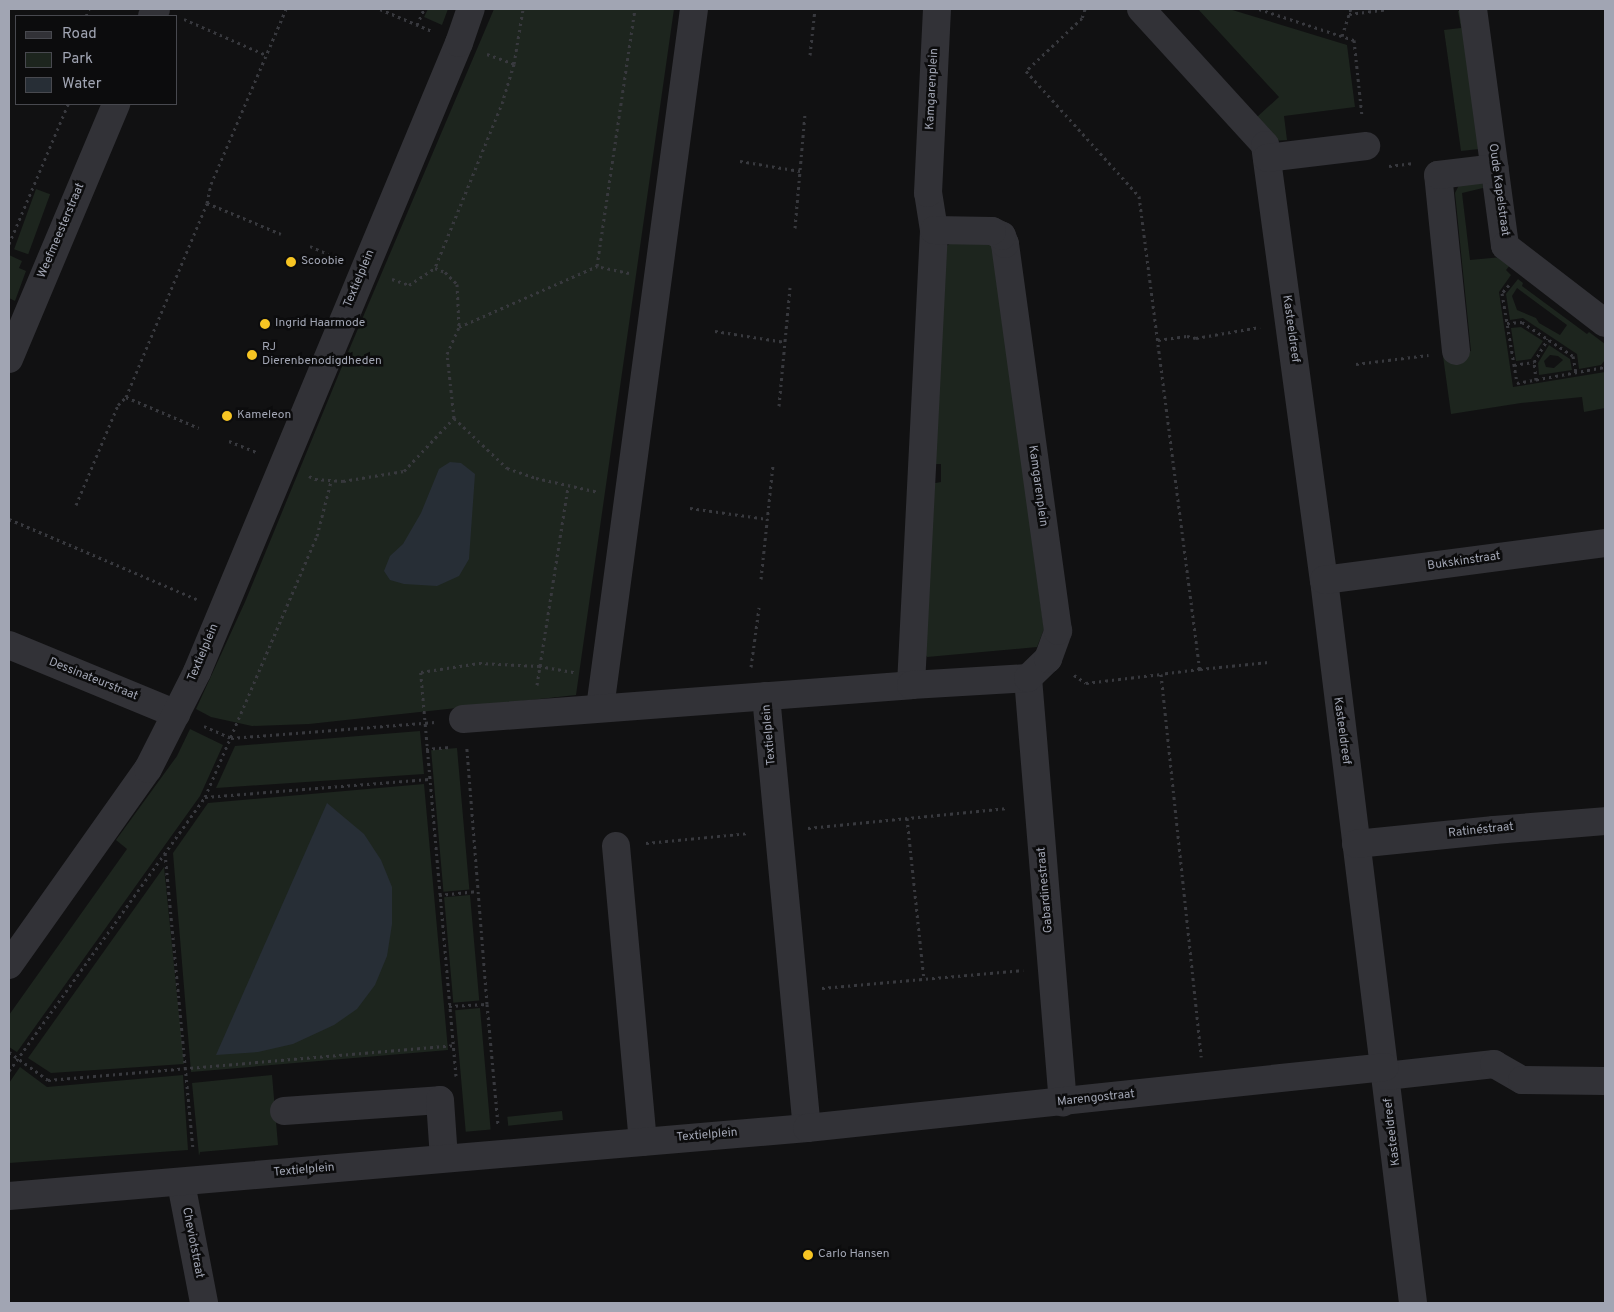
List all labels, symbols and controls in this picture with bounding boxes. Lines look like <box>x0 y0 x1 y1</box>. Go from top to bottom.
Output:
legend <box>15 15 178 105</box>
text: Road <box>62 25 97 44</box>
street label: Kamgarenplein <box>924 48 942 130</box>
text: Park <box>62 50 93 69</box>
text: Water <box>62 75 101 94</box>
street label: Oude Kapelstraat <box>1484 143 1512 237</box>
street label: Weefmeesterstraat <box>35 181 89 281</box>
street label: Textielplein <box>341 248 379 310</box>
place label: Scoobie <box>301 255 344 269</box>
marker: Scoobie <box>285 256 297 268</box>
street label: Kasteeldreef <box>1278 294 1302 364</box>
place label: Ingrid Haarmode <box>275 317 365 331</box>
marker: Ingrid Haarmode <box>259 318 271 330</box>
place label: RJ Dierenbenodigdheden <box>262 341 382 369</box>
marker: RJ Dierenbenodigdheden <box>246 349 258 361</box>
place label: Kameleon <box>237 409 291 423</box>
marker: Kameleon <box>221 410 233 422</box>
street label: Kamgarenplein <box>1024 444 1050 528</box>
street label: Bukskinstraat <box>1427 550 1501 574</box>
street label: Textielplein <box>185 622 223 684</box>
street label: Dessinateurstraat <box>46 656 140 704</box>
street label: Kasteeldreef <box>1329 696 1353 766</box>
street label: Textielplein <box>760 704 780 766</box>
street label: Ratinéstraat <box>1448 820 1514 842</box>
street label: Gabardinestraat <box>1035 846 1057 934</box>
street label: Marengostraat <box>1056 1088 1136 1110</box>
street label: Kasteeldreef <box>1382 1097 1404 1167</box>
street label: Textielplein <box>676 1126 738 1146</box>
street label: Textielplein <box>273 1161 335 1181</box>
street label: Cheviotstraat <box>178 1206 206 1280</box>
place label: Carlo Hansen <box>818 1248 890 1262</box>
marker: Carlo Hansen <box>802 1249 814 1261</box>

